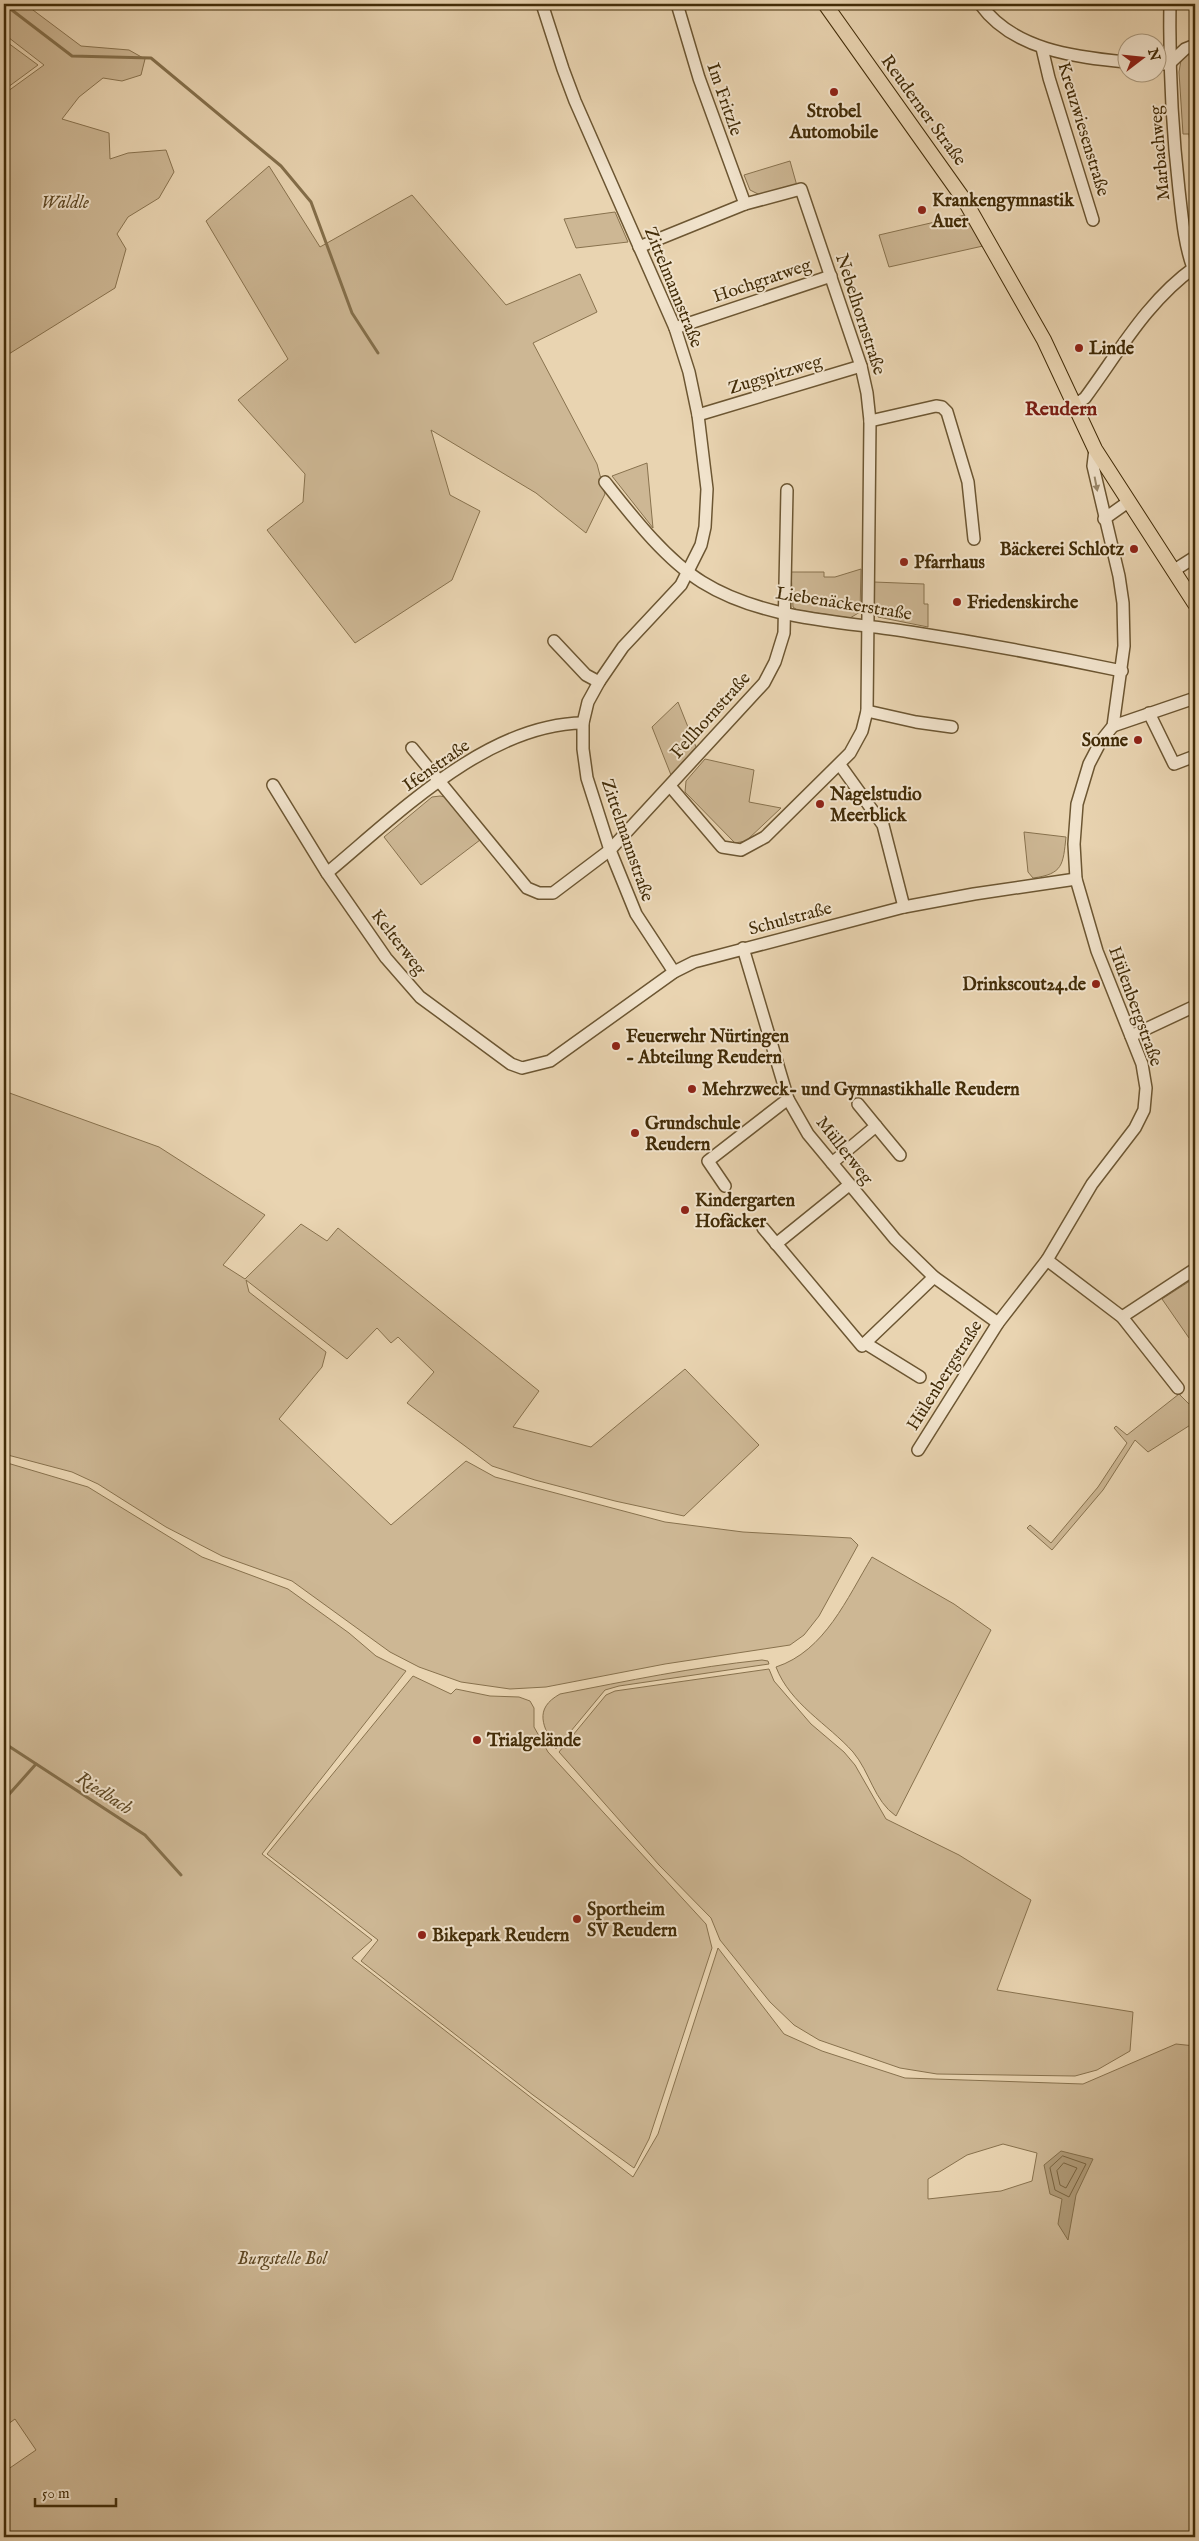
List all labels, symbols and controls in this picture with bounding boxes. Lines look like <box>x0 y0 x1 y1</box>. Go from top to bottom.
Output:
north arrow <box>1116 32 1166 82</box>
text: N <box>1143 45 1164 63</box>
street label: Reuderner Straße <box>875 51 971 171</box>
street label: Im Fritzle <box>700 60 747 139</box>
street label: Kreuzwiesenstraße <box>1051 60 1114 199</box>
marker: Strobel Automobile <box>828 86 840 98</box>
place label: Strobel Automobile <box>789 101 879 145</box>
street label: Marbachweg <box>1145 104 1176 201</box>
place label: Krankengymnastik Auer <box>931 190 1075 234</box>
park label: Wäldle <box>41 192 89 215</box>
marker: Krankengymnastik Auer <box>916 204 928 216</box>
street label: Zittelmannstraße <box>638 224 707 351</box>
street label: Nebelhornstraße <box>829 251 890 378</box>
street label: Hochgratweg <box>710 254 815 309</box>
place label: Linde <box>1089 338 1135 361</box>
marker: Linde <box>1073 342 1085 354</box>
street label: Zugspitzweg <box>726 350 825 401</box>
district label: Reudern <box>1025 397 1098 422</box>
one-way arrow <box>1093 476 1101 492</box>
place label: Bäckerei Schlotz <box>1000 539 1125 562</box>
marker: Bäckerei Schlotz <box>1128 543 1140 555</box>
place label: Pfarrhaus <box>914 552 986 575</box>
marker: Pfarrhaus <box>898 556 910 568</box>
street label: Liebenäckerstraße <box>774 582 914 627</box>
place label: Friedenskirche <box>967 592 1079 615</box>
marker: Friedenskirche <box>951 596 963 608</box>
street label: Fellhornstraße <box>666 668 756 764</box>
place label: Sonne <box>1082 730 1129 753</box>
marker: Sonne <box>1132 734 1144 746</box>
street label: Ifenstraße <box>399 735 475 798</box>
street label: Zittelmannstraße <box>595 776 658 905</box>
place label: Nagelstudio Meerblick <box>829 784 922 828</box>
marker: Nagelstudio Meerblick <box>814 798 826 810</box>
street label: Schulstraße <box>746 897 834 942</box>
street label: Kelterweg <box>365 905 431 981</box>
street label: Hülenbergstraße <box>1102 943 1167 1070</box>
place label: Drinkscout24.de <box>962 974 1087 997</box>
marker: Drinkscout24.de <box>1090 978 1102 990</box>
place label: Feuerwehr Nürtingen - Abteilung Reudern <box>626 1026 790 1070</box>
marker: Feuerwehr Nürtingen - Abteilung Reudern <box>610 1040 622 1052</box>
place label: Mehrzweck- und Gymnastikhalle Reudern <box>702 1079 1020 1102</box>
marker: Mehrzweck- und Gymnastikhalle Reudern <box>686 1083 698 1095</box>
street label: Müllerweg <box>810 1112 878 1190</box>
place label: Grundschule Reudern <box>645 1113 741 1157</box>
marker: Grundschule Reudern <box>629 1127 641 1139</box>
place label: Kindergarten Hofäcker <box>695 1190 795 1234</box>
marker: Kindergarten Hofäcker <box>679 1204 691 1216</box>
street label: Hülenbergstraße <box>902 1316 988 1435</box>
place label: Trialgelände <box>486 1730 582 1753</box>
marker: Trialgelände <box>471 1734 483 1746</box>
water label: Riedbach <box>71 1767 137 1821</box>
place label: Sportheim SV Reudern <box>587 1899 678 1943</box>
marker: Sportheim SV Reudern <box>571 1913 583 1925</box>
place label: Bikepark Reudern <box>432 1925 570 1948</box>
marker: Bikepark Reudern <box>416 1929 428 1941</box>
park label: Burgstelle Bol <box>237 2248 329 2271</box>
scale bar <box>35 2476 116 2508</box>
text: 50 m <box>42 2484 70 2503</box>

